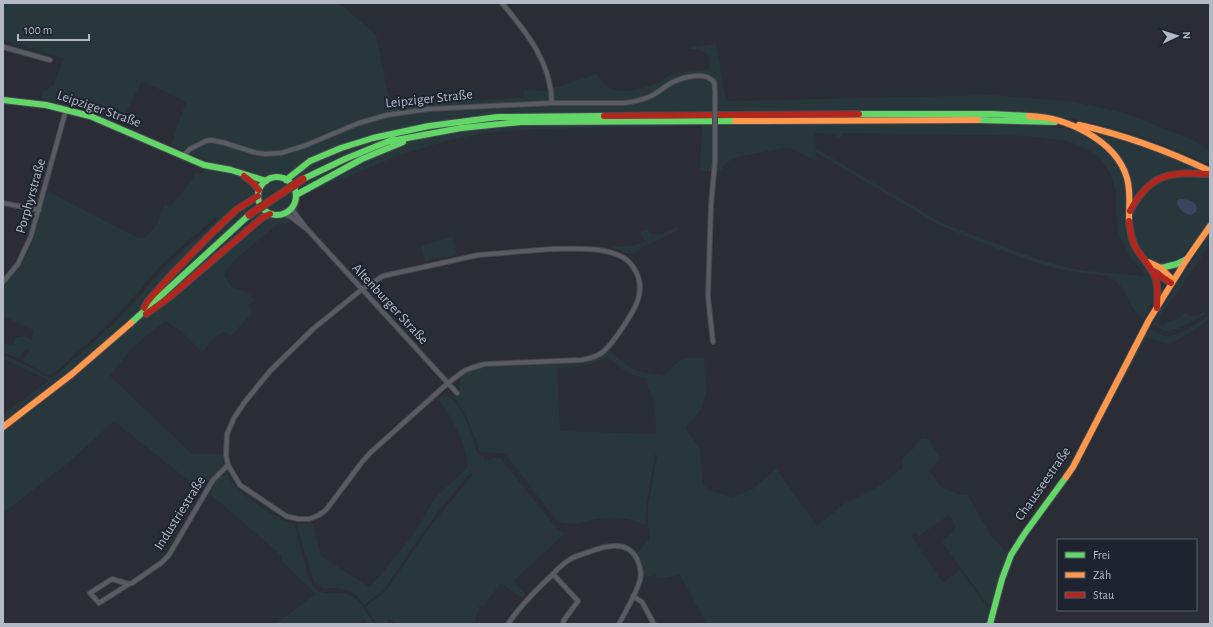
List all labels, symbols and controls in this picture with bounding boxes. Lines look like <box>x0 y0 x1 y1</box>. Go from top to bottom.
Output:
scale bar <box>18 16 89 42</box>
north arrow <box>1157 16 1197 56</box>
text: 100 m <box>24 24 52 36</box>
text: N <box>1181 31 1192 40</box>
street label: Leipziger Straße <box>385 87 473 111</box>
street label: Leipziger Straße <box>55 88 143 130</box>
street label: Porphyrstraße <box>14 157 48 235</box>
street label: Altenburger Straße <box>349 261 431 347</box>
street label: Chausseestraße <box>1013 445 1073 523</box>
street label: Industriestraße <box>152 474 208 552</box>
legend <box>1057 539 1197 611</box>
text: Frei <box>1093 549 1110 561</box>
text: Zäh <box>1093 569 1111 581</box>
text: Stau <box>1093 589 1114 601</box>

